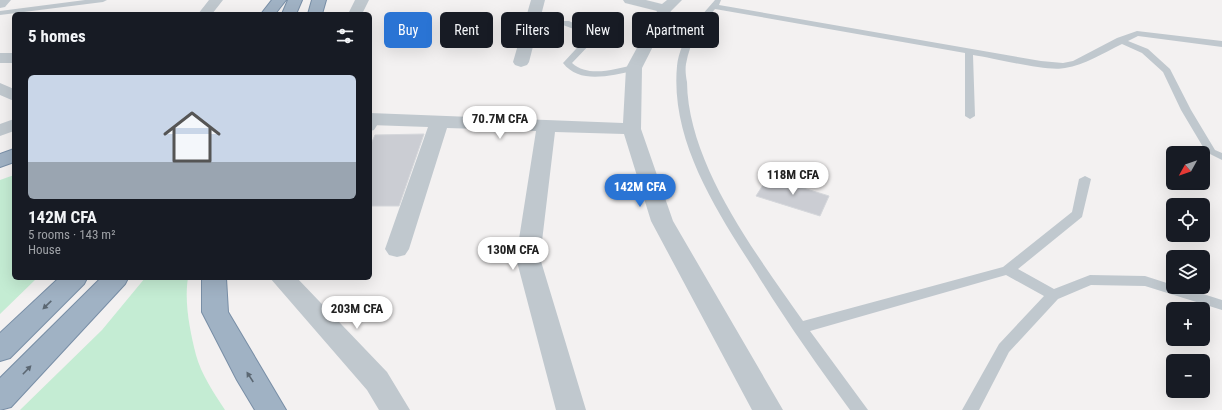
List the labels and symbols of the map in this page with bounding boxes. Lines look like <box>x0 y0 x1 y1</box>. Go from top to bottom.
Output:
pin: 70.7M CFA <box>454 106 546 140</box>
north arrow <box>1166 146 1210 190</box>
pin: 118M CFA <box>752 162 834 196</box>
pin: 142M CFA <box>599 174 681 208</box>
pin: 130M CFA <box>472 237 554 271</box>
pin: 203M CFA <box>316 296 398 330</box>
one-way arrow <box>42 300 52 310</box>
one-way arrow <box>22 365 32 375</box>
one-way arrow <box>246 372 254 382</box>

